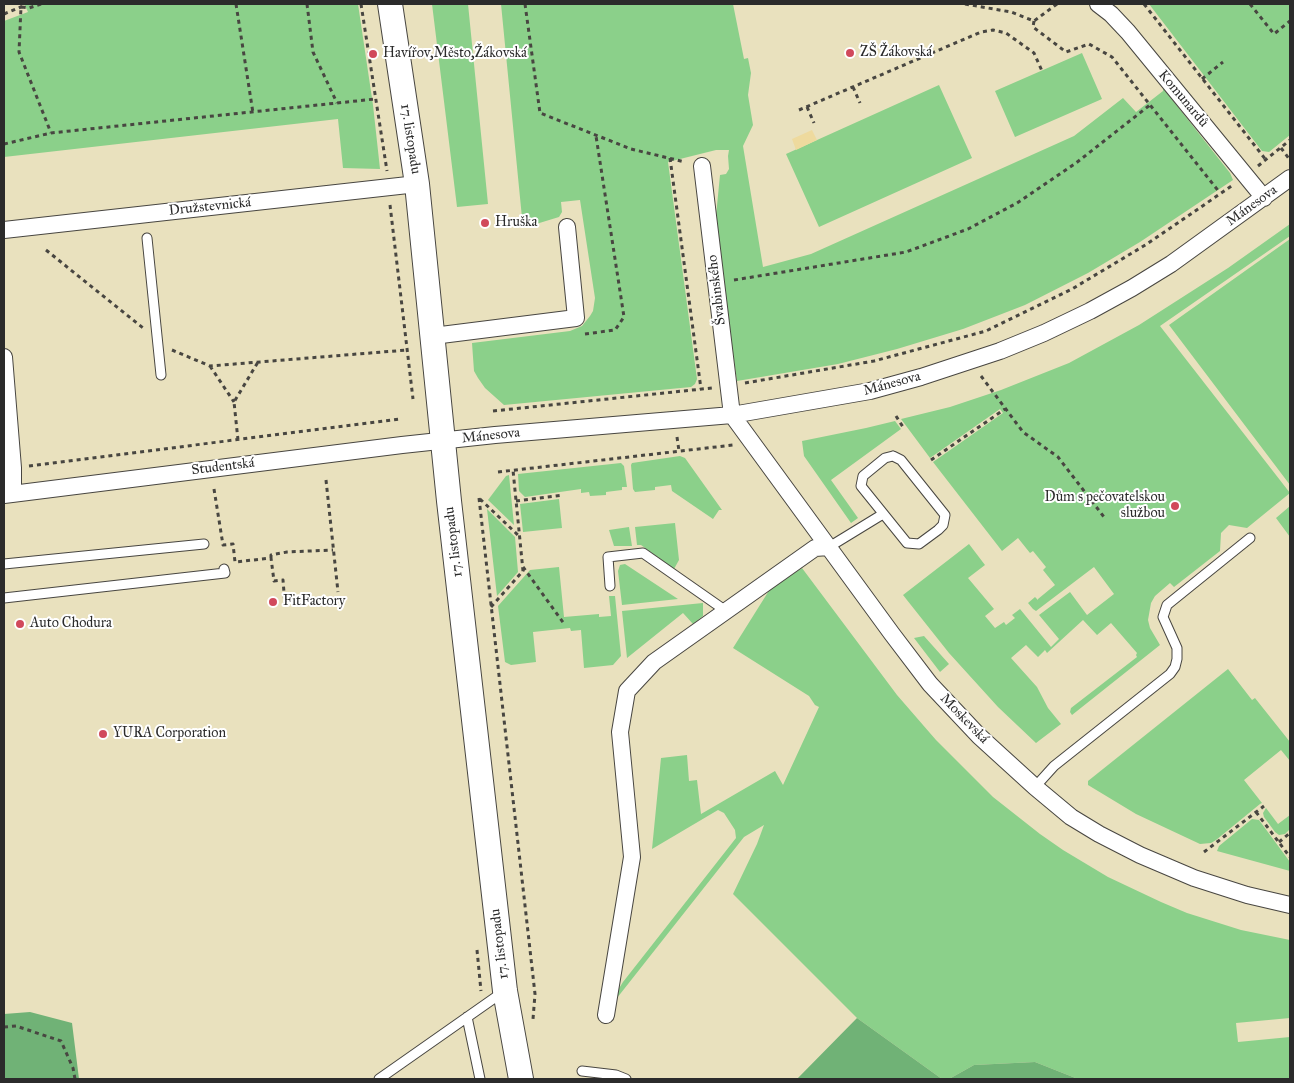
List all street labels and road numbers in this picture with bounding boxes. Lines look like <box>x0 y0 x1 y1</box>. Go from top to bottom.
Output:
street label: Komunardů <box>1154 67 1212 131</box>
street label: 17. listopadu <box>396 103 424 175</box>
street label: Mánesova <box>1223 182 1281 230</box>
street label: Družstevnická <box>168 194 252 220</box>
street label: Švabinského <box>704 254 730 326</box>
street label: Mánesova <box>862 368 922 400</box>
street label: Mánesova <box>461 425 521 447</box>
street label: Studentská <box>191 455 255 479</box>
street label: 17. listopadu <box>441 506 467 578</box>
street label: Moskevská <box>936 691 992 747</box>
street label: 17. listopadu <box>487 908 513 980</box>

